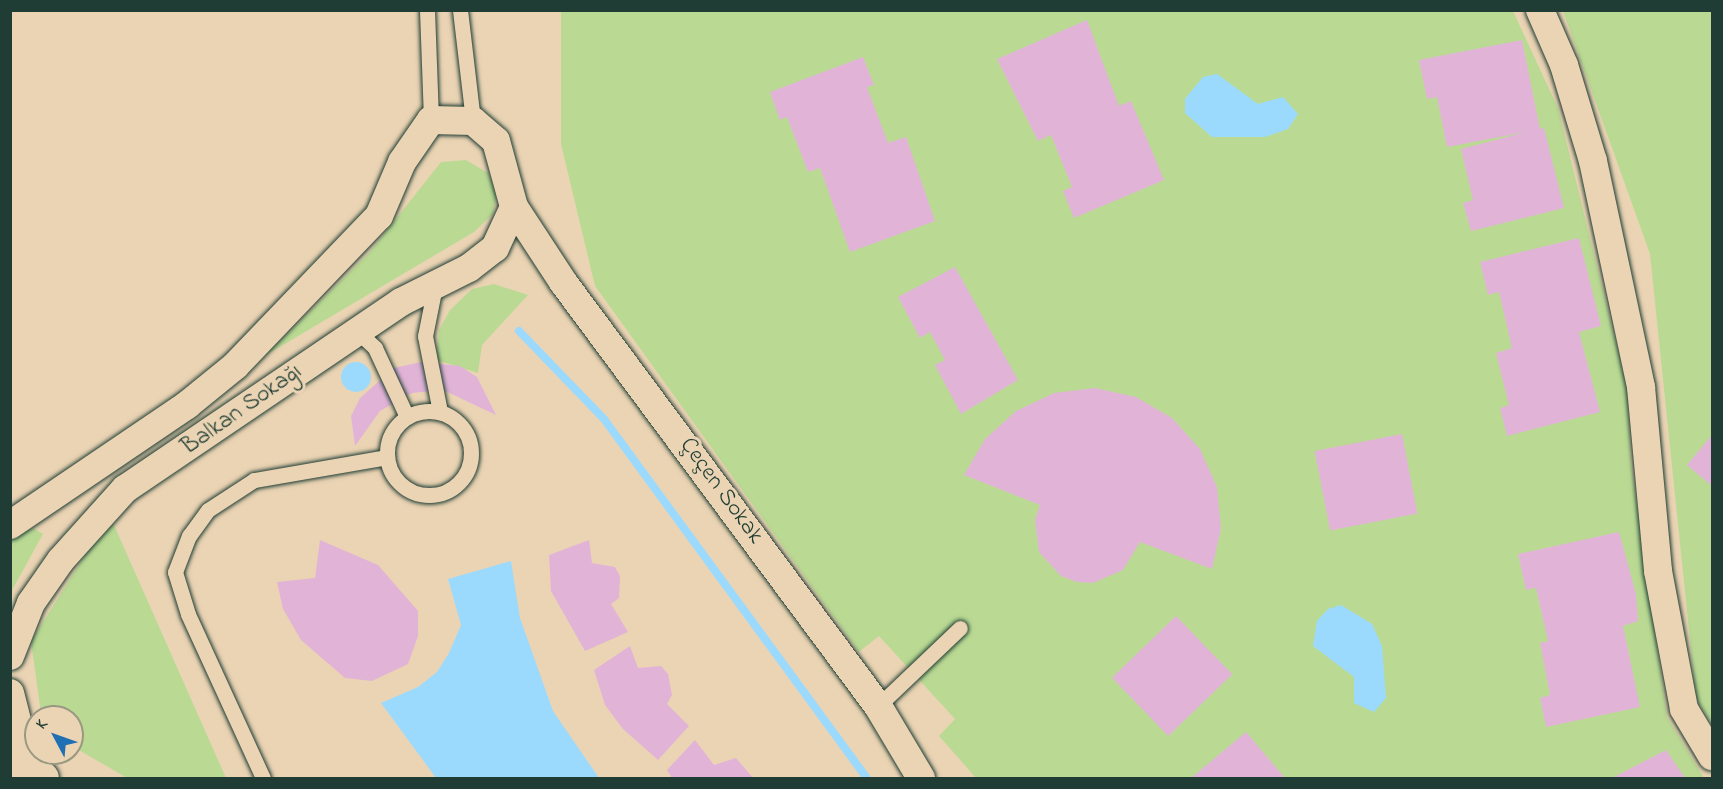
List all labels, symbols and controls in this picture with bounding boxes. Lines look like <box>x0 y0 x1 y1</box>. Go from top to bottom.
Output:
street label: Balkan Sokağı <box>176 358 308 462</box>
street label: Çeçen Sokak <box>673 432 769 550</box>
north arrow <box>24 705 84 765</box>
text: K <box>30 714 54 735</box>

